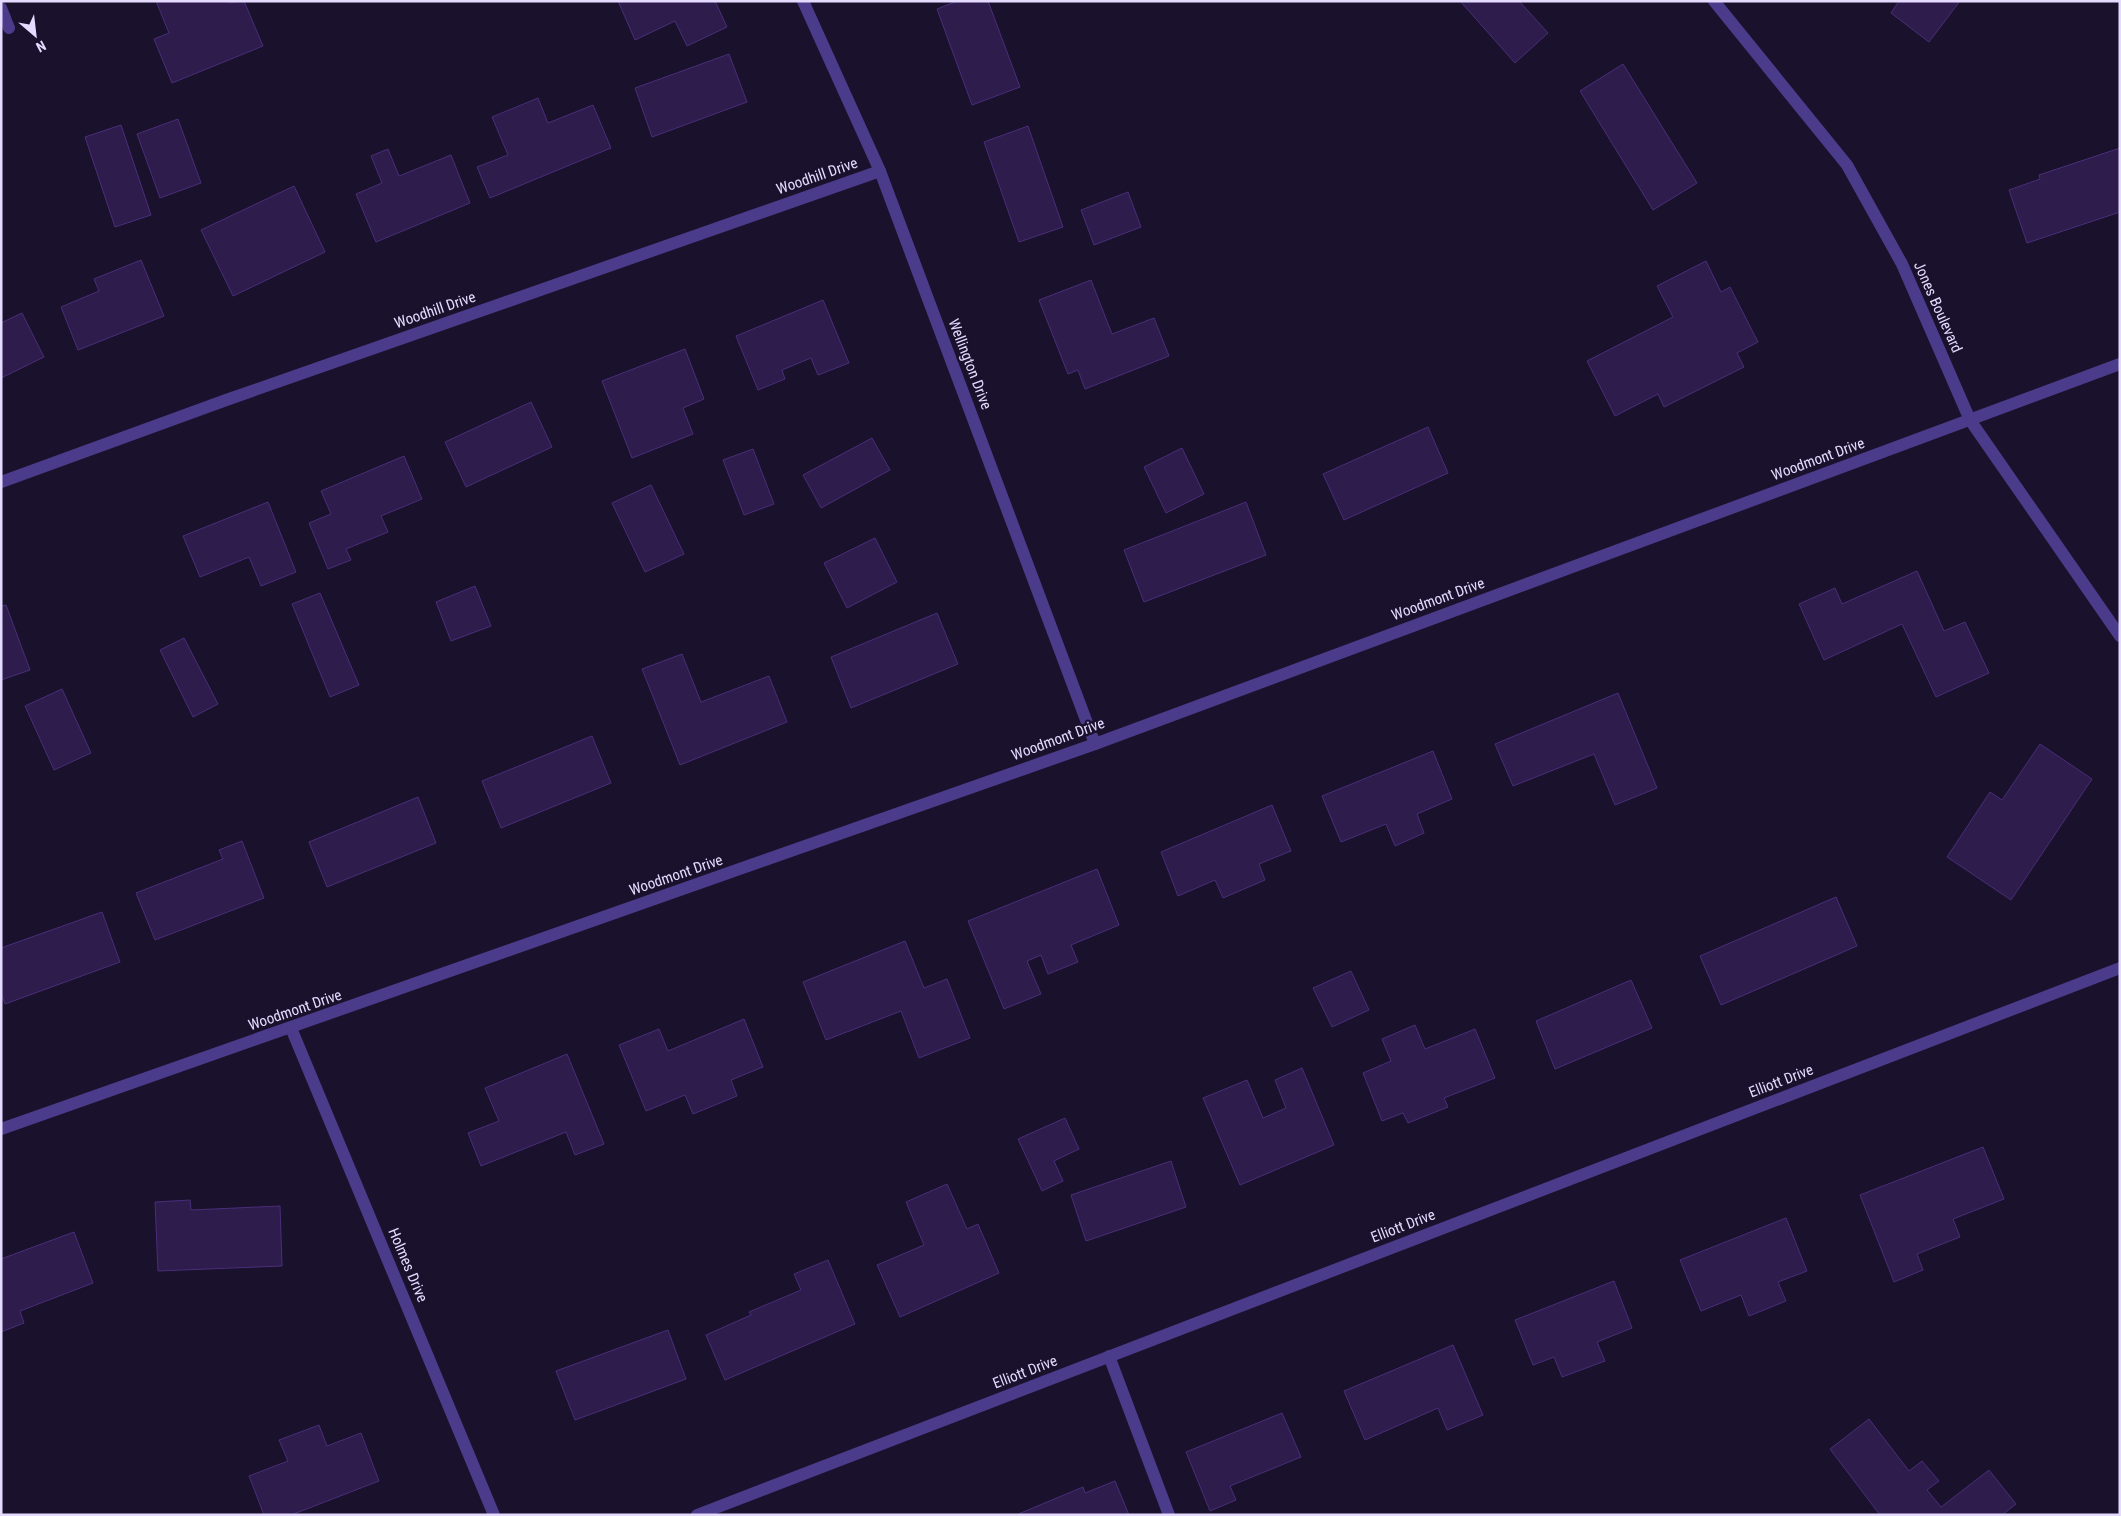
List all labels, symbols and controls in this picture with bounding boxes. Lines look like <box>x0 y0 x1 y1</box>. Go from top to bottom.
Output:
north arrow <box>10 10 60 60</box>
text: N <box>34 37 49 56</box>
street label: Woodhill Drive <box>774 154 860 198</box>
street label: Jones Boulevard <box>1910 259 1966 355</box>
street label: Woodhill Drive <box>392 288 478 332</box>
street label: Wellington Drive <box>944 316 996 412</box>
street label: Woodmont Drive <box>1769 434 1867 484</box>
street label: Woodmont Drive <box>1389 574 1487 624</box>
street label: Woodmont Drive <box>1009 714 1107 764</box>
street label: Woodmont Drive <box>627 851 725 899</box>
street label: Woodmont Drive <box>246 986 344 1034</box>
street label: Elliott Drive <box>1746 1060 1816 1102</box>
street label: Elliott Drive <box>1368 1205 1438 1247</box>
street label: Holmes Drive <box>384 1225 432 1305</box>
street label: Elliott Drive <box>990 1351 1060 1393</box>

